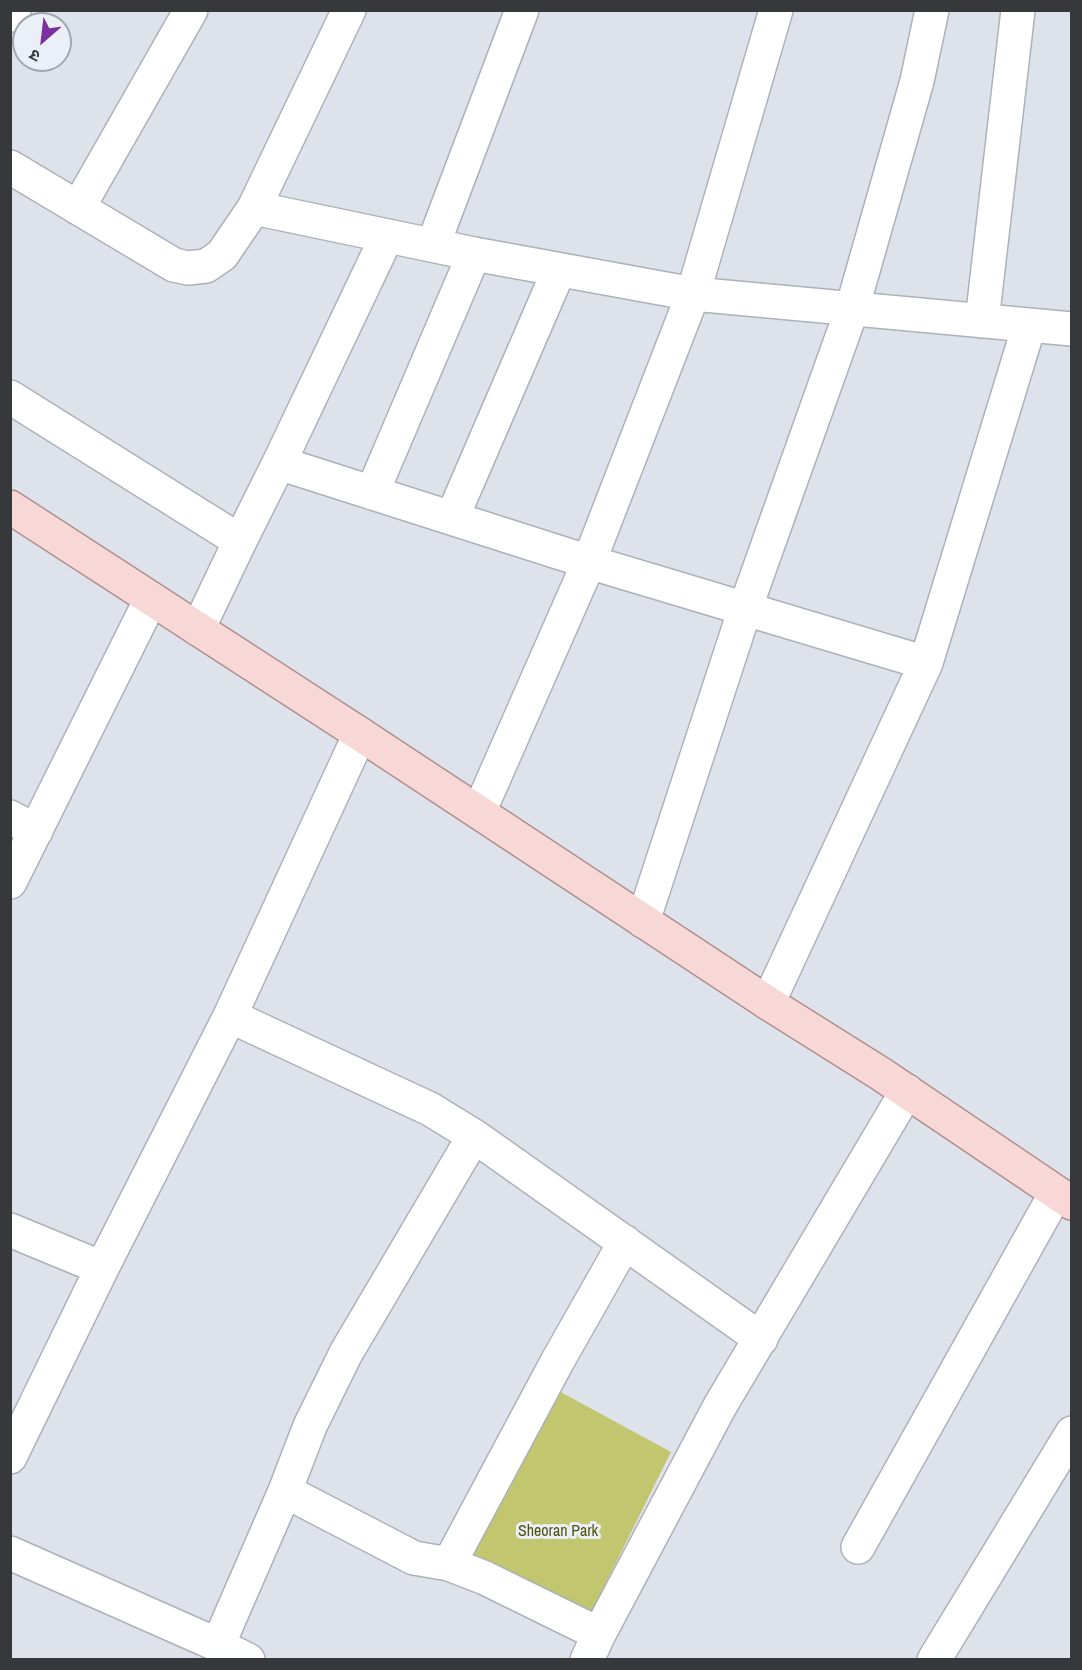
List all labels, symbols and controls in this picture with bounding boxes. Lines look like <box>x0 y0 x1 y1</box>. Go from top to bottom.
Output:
north arrow <box>12 12 72 72</box>
text: उ <box>25 44 44 68</box>
park label: Sheoran Park <box>518 1522 598 1542</box>

